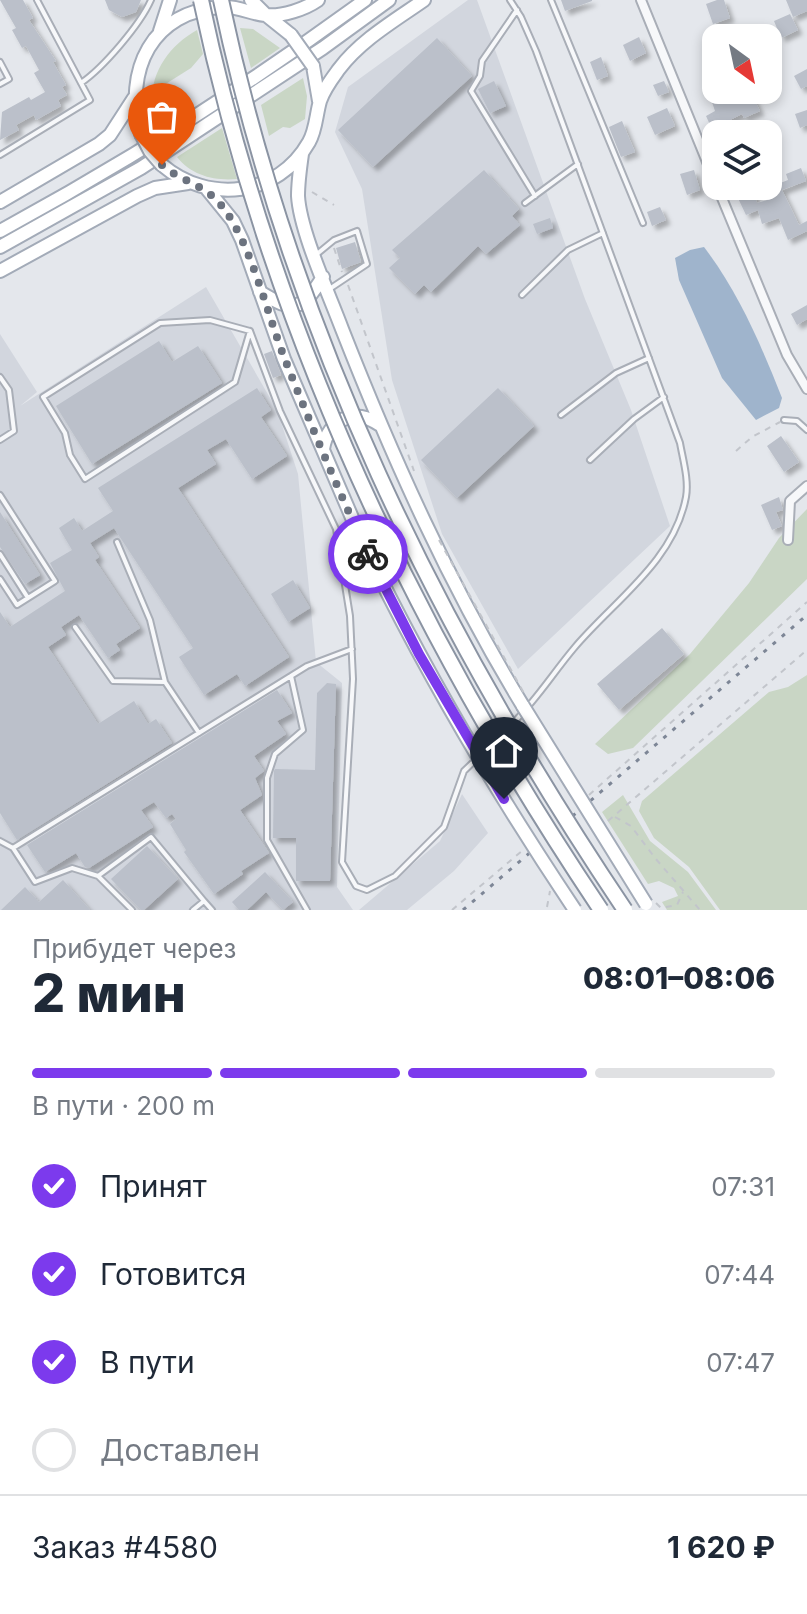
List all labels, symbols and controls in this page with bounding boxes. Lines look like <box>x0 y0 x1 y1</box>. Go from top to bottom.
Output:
north arrow <box>702 24 782 104</box>
map controls <box>702 24 782 200</box>
pin <box>128 83 196 165</box>
icon: bag <box>140 95 184 139</box>
button: layers <box>702 120 782 200</box>
courier <box>328 514 408 594</box>
icon: bike <box>346 532 390 576</box>
pin <box>470 717 538 799</box>
icon: home <box>482 729 526 773</box>
text: Прибудет через <box>32 933 236 964</box>
text: 08:01–08:06 <box>583 960 775 996</box>
text: 2 мин <box>32 962 186 1025</box>
text: В пути · 200 m <box>32 1090 215 1121</box>
icon: check <box>32 1164 76 1208</box>
text: Принят <box>100 1168 207 1204</box>
text: 07:31 <box>711 1171 775 1202</box>
icon: check <box>32 1252 76 1296</box>
text: Готовится <box>100 1256 246 1292</box>
text: 07:44 <box>704 1259 775 1290</box>
icon: check <box>32 1340 76 1384</box>
text: В пути <box>100 1344 195 1380</box>
text: 07:47 <box>706 1347 775 1378</box>
text: Доставлен <box>100 1432 260 1468</box>
text: Заказ #4580 <box>32 1529 218 1565</box>
text: 1 620 ₽ <box>667 1529 775 1565</box>

